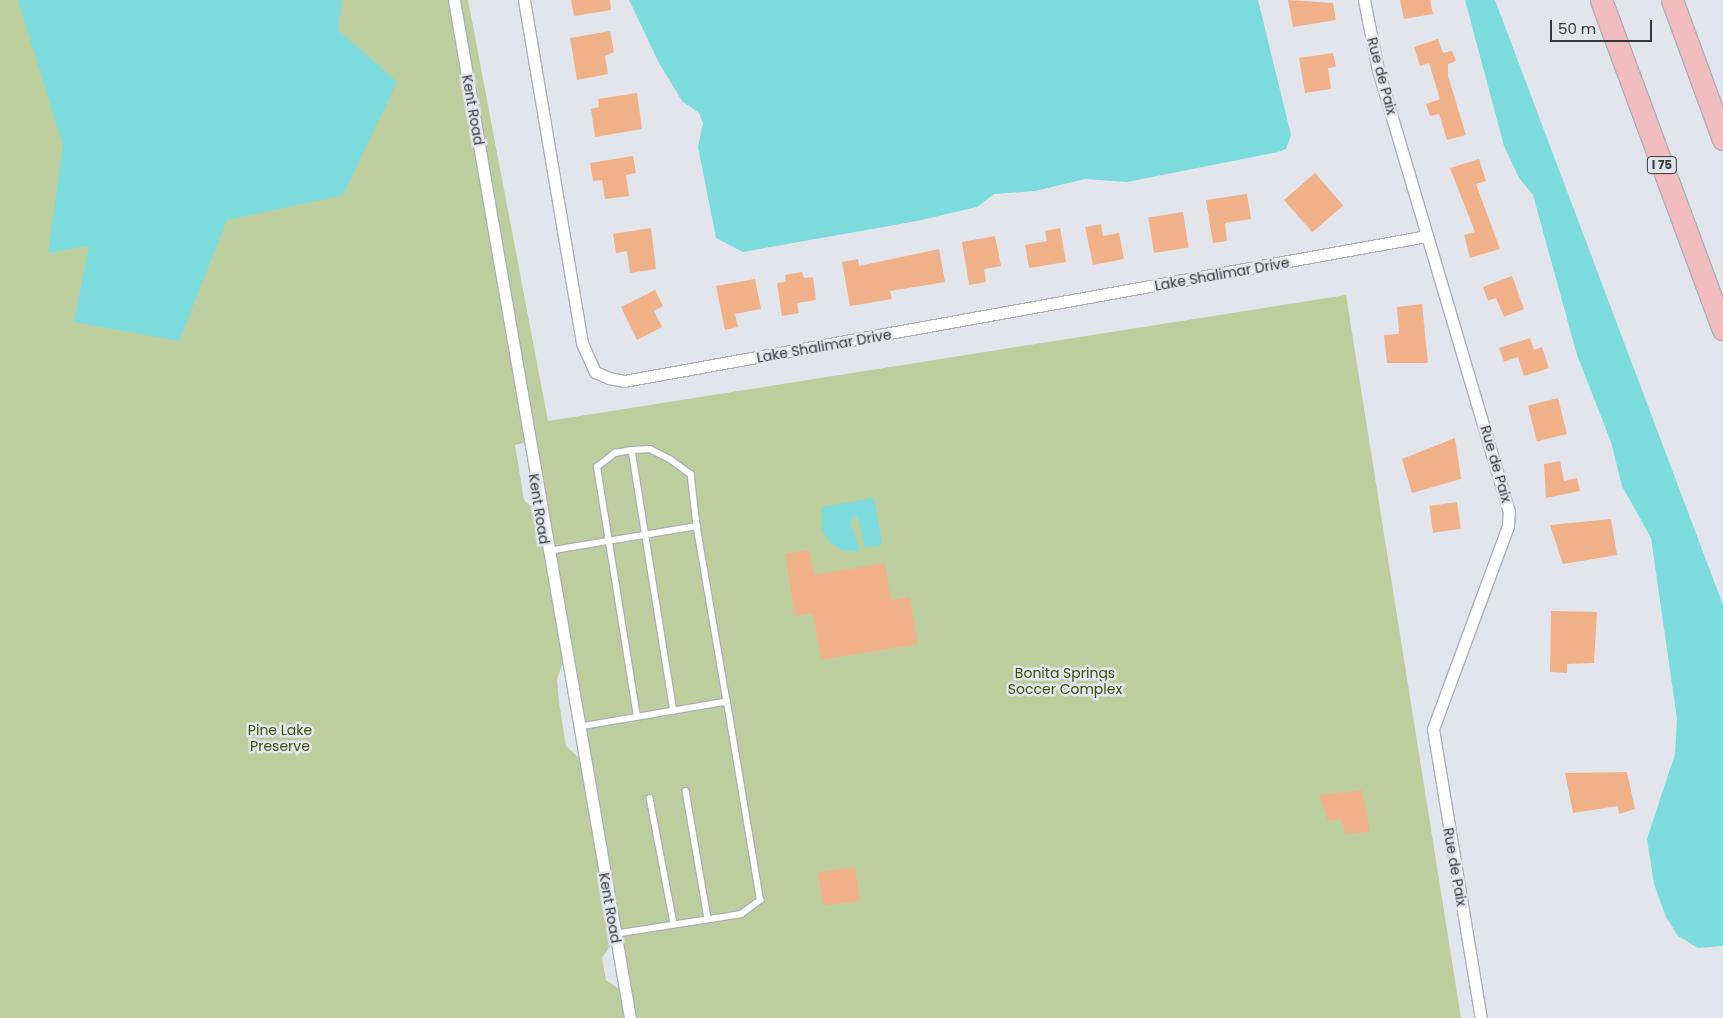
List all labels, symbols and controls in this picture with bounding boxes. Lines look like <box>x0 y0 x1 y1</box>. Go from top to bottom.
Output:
scale bar <box>1553 10 1656 42</box>
text: 50 m <box>1558 18 1596 39</box>
street label: Rue de Paix <box>1364 35 1400 117</box>
street label: Kent Road <box>459 73 487 147</box>
road number: I 75 <box>1646 156 1678 174</box>
street label: Lake Shalimar Drive <box>1153 254 1291 294</box>
street label: Lake Shalimar Drive <box>755 326 893 366</box>
street label: Rue de Paix <box>1477 423 1515 505</box>
street label: Kent Road <box>525 472 553 546</box>
park label: Bonita Springs Soccer Complex <box>1008 665 1122 698</box>
park label: Pine Lake Preserve <box>248 722 312 754</box>
street label: Rue de Paix <box>1440 826 1470 908</box>
street label: Kent Road <box>596 871 624 945</box>

